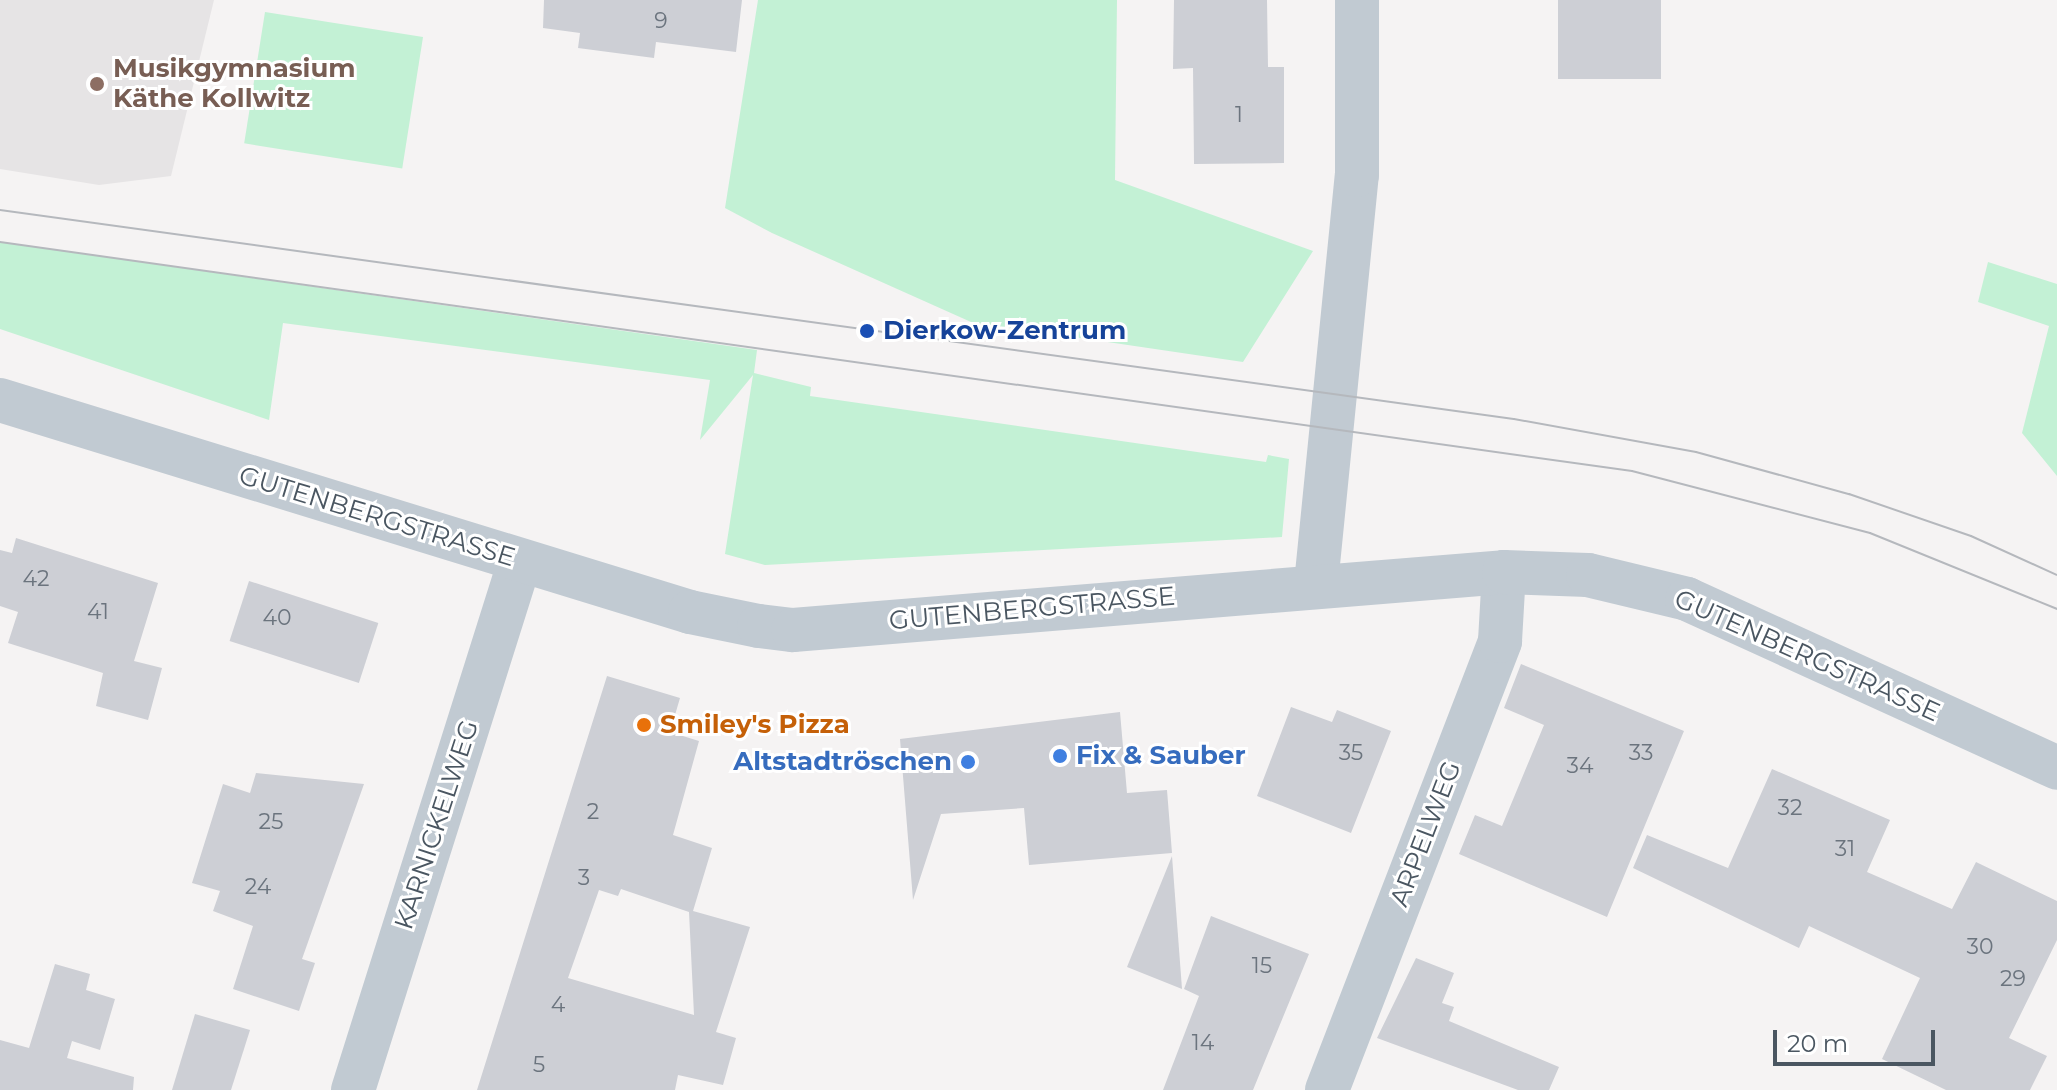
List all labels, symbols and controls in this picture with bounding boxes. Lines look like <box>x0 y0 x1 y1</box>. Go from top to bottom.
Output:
house number: 9 <box>654 8 668 34</box>
place label: Musikgymnasium Käthe Kollwitz <box>113 53 356 114</box>
marker: Musikgymnasium Käthe Kollwitz <box>88 75 106 93</box>
house number: 1 <box>1235 102 1243 128</box>
place label: Dierkow-Zentrum <box>883 315 1126 347</box>
marker: Dierkow-Zentrum <box>858 322 876 340</box>
street label: GUTENBERGSTRASSE <box>235 460 519 574</box>
house number: 42 <box>23 566 49 592</box>
street label: GUTENBERGSTRASSE <box>888 581 1176 637</box>
street label: GUTENBERGSTRASSE <box>1669 583 1945 729</box>
house number: 41 <box>87 599 109 625</box>
house number: 40 <box>262 605 292 631</box>
place label: Smiley's Pizza <box>660 709 850 741</box>
street label: KARNICKELWEG <box>388 716 486 934</box>
marker: Smiley's Pizza <box>635 716 653 734</box>
place label: Fix & Sauber <box>1076 740 1246 772</box>
house number: 35 <box>1339 740 1363 766</box>
house number: 33 <box>1629 740 1653 766</box>
place label: Altstadtröschen <box>733 746 952 778</box>
marker: Fix & Sauber <box>1051 747 1069 765</box>
marker: Altstadtröschen <box>959 753 977 771</box>
house number: 34 <box>1567 753 1593 779</box>
street label: ARPELWEG <box>1384 757 1468 911</box>
house number: 32 <box>1778 795 1802 821</box>
house number: 2 <box>587 799 599 825</box>
house number: 25 <box>259 809 283 835</box>
house number: 31 <box>1835 836 1855 862</box>
house number: 3 <box>578 865 590 891</box>
house number: 24 <box>245 874 271 900</box>
house number: 30 <box>1967 934 1993 960</box>
house number: 15 <box>1252 953 1272 979</box>
house number: 29 <box>2000 966 2026 992</box>
house number: 4 <box>551 992 565 1018</box>
scale bar <box>1777 1014 1939 1064</box>
text: 20 m <box>1787 1029 1848 1058</box>
house number: 14 <box>1192 1030 1214 1056</box>
house number: 5 <box>533 1052 545 1078</box>

